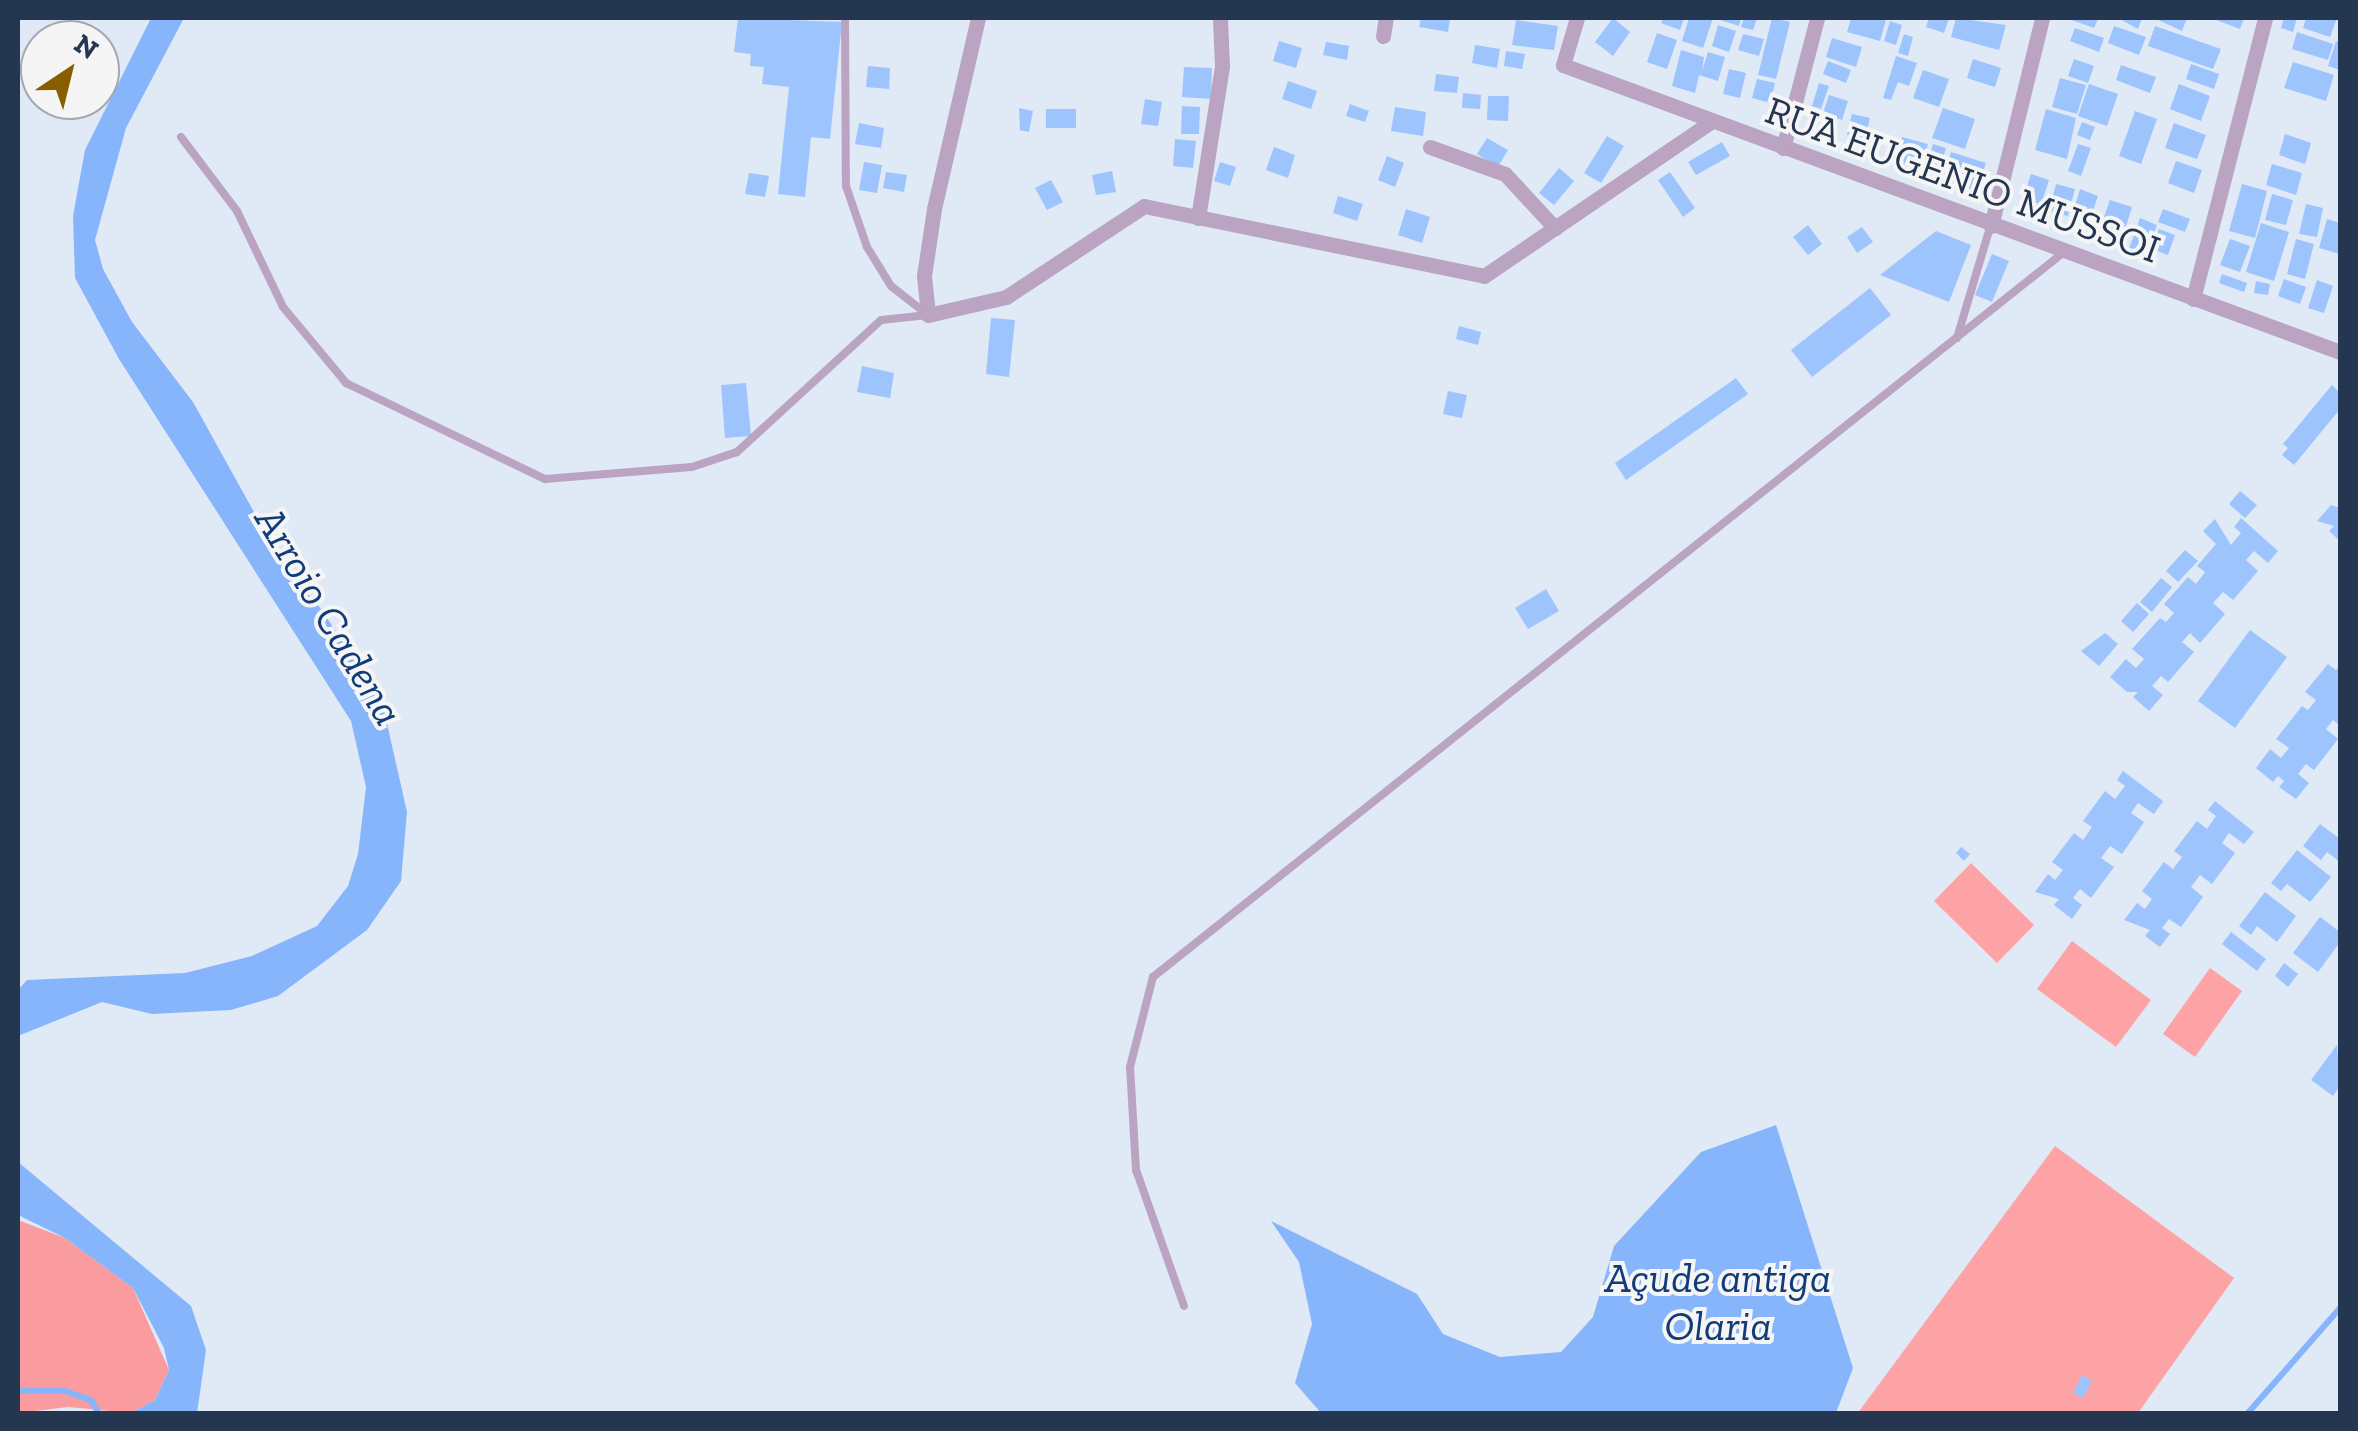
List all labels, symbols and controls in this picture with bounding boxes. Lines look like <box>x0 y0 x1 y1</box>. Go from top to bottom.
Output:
north arrow <box>20 20 120 120</box>
text: N <box>68 27 105 66</box>
street label: RUA EUGENIO MUSSOI <box>1759 85 2167 273</box>
water label: Arroio Cadena <box>244 498 414 734</box>
water label: Açude antiga Olaria <box>1605 1253 1831 1352</box>

